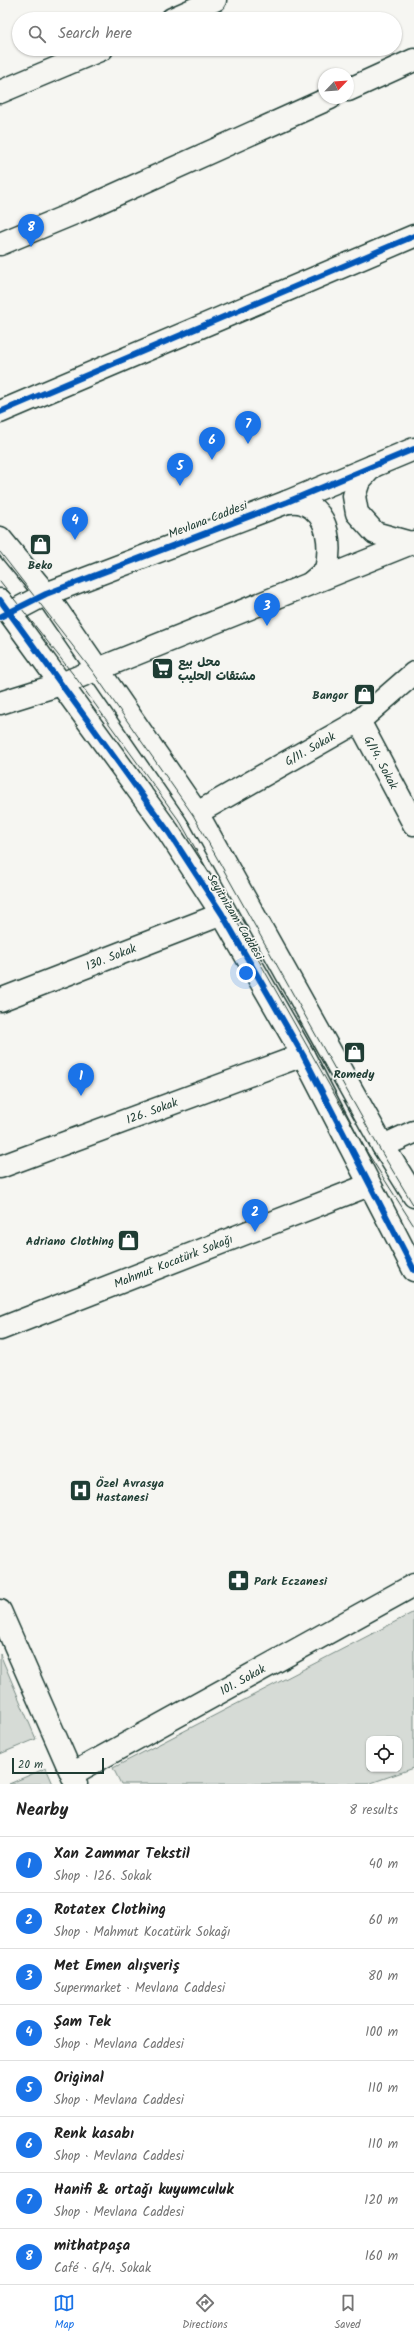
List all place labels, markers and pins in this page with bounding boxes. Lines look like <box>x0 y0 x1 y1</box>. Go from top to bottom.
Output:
pin: 8 <box>18 214 44 247</box>
pin: 7 <box>235 411 261 444</box>
pin: 6 <box>199 427 225 460</box>
pin: 5 <box>167 453 193 486</box>
pin: 4 <box>62 507 88 540</box>
shop icon: Beko <box>27 531 53 557</box>
place label: Beko <box>28 556 53 575</box>
pin: 3 <box>254 593 280 626</box>
place label: محل بيع مشتقات الحليب <box>178 653 256 686</box>
supermarket icon: محل بيع مشتقات الحليب <box>149 656 175 682</box>
shop icon: Bangor <box>351 682 377 708</box>
place label: Bangor <box>312 686 349 705</box>
shop icon: Romedy <box>341 1040 367 1066</box>
pin: 1 <box>68 1063 94 1096</box>
place label: Romedy <box>333 1065 375 1084</box>
pin: 2 <box>242 1199 268 1232</box>
shop icon: Adriano Clothing <box>116 1228 142 1254</box>
place label: Adriano Clothing <box>26 1232 114 1251</box>
place label: Özel Avrasya Hastanesi <box>96 1474 164 1507</box>
hospital icon: Özel Avrasya Hastanesi <box>68 1477 94 1503</box>
pharmacy icon: Park Eczanesi <box>225 1568 251 1594</box>
place label: Park Eczanesi <box>254 1572 328 1591</box>

